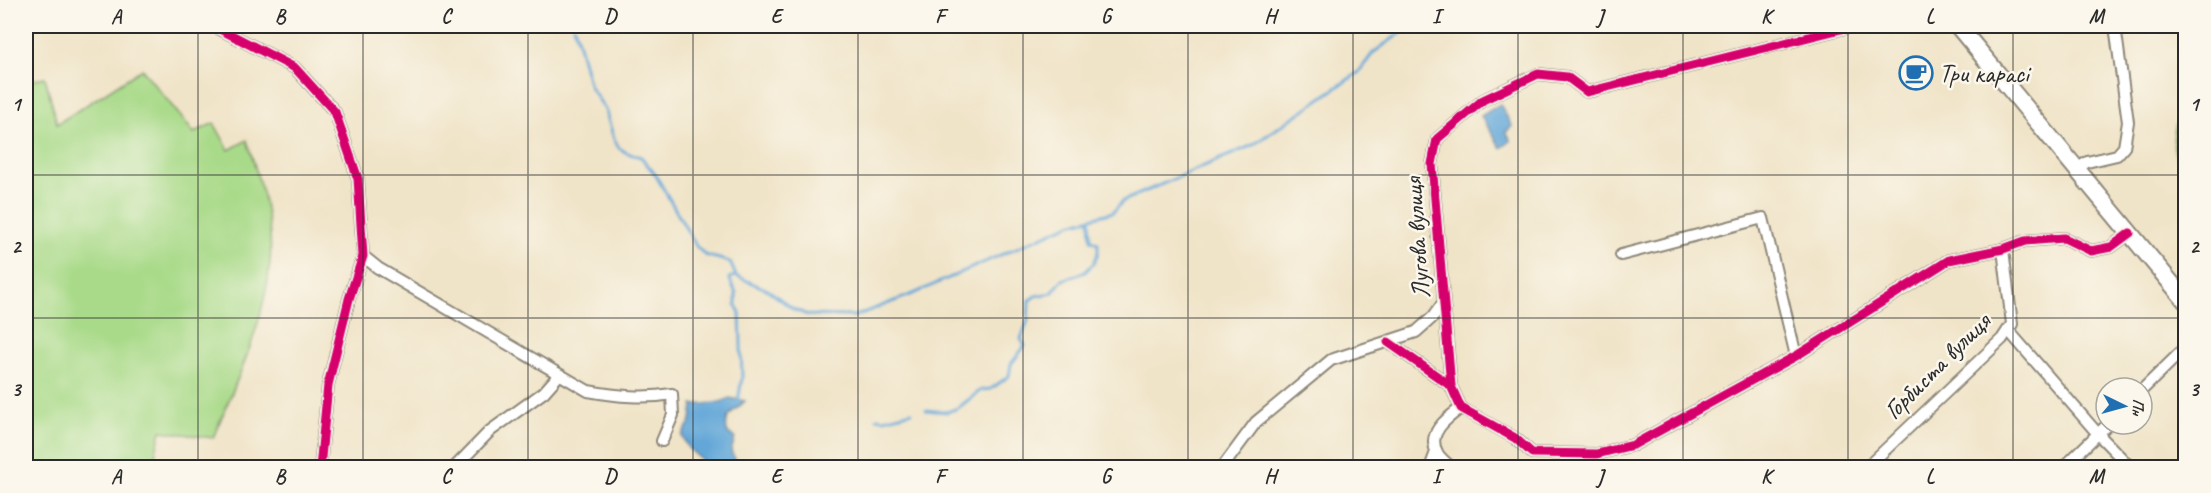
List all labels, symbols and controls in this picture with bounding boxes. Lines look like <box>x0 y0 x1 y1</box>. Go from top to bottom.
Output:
text: A <box>111 4 123 29</box>
text: B <box>275 4 287 29</box>
text: C <box>441 4 453 29</box>
text: D <box>604 4 618 29</box>
text: E <box>771 4 785 29</box>
text: F <box>935 4 949 29</box>
text: G <box>1101 4 1114 29</box>
text: H <box>1264 4 1279 29</box>
text: I <box>1432 4 1445 29</box>
text: J <box>1595 4 1607 29</box>
text: K <box>1761 4 1775 29</box>
text: L <box>1926 4 1936 29</box>
text: M <box>2089 4 2106 29</box>
cafe icon: Три карасі <box>1898 55 1934 91</box>
place label: Три карасі <box>1939 57 2032 90</box>
text: 1 <box>12 92 23 117</box>
text: 1 <box>2190 92 2201 117</box>
street label: Лугова вулиця <box>1396 174 1438 300</box>
text: 2 <box>12 234 23 259</box>
text: 2 <box>2190 234 2201 259</box>
street label: Горбиста вулиця <box>1877 304 1999 426</box>
north arrow <box>2094 376 2154 436</box>
text: 3 <box>12 377 23 402</box>
text: 3 <box>2190 377 2201 402</box>
text: Пн <box>2127 398 2149 417</box>
text: A <box>111 464 123 489</box>
text: B <box>275 464 287 489</box>
text: C <box>441 464 453 489</box>
text: D <box>604 464 618 489</box>
text: E <box>771 464 785 489</box>
text: F <box>935 464 949 489</box>
text: G <box>1101 464 1114 489</box>
text: H <box>1264 464 1279 489</box>
text: I <box>1432 464 1445 489</box>
text: J <box>1595 464 1607 489</box>
text: K <box>1761 464 1775 489</box>
text: L <box>1926 464 1936 489</box>
text: M <box>2089 464 2106 489</box>

